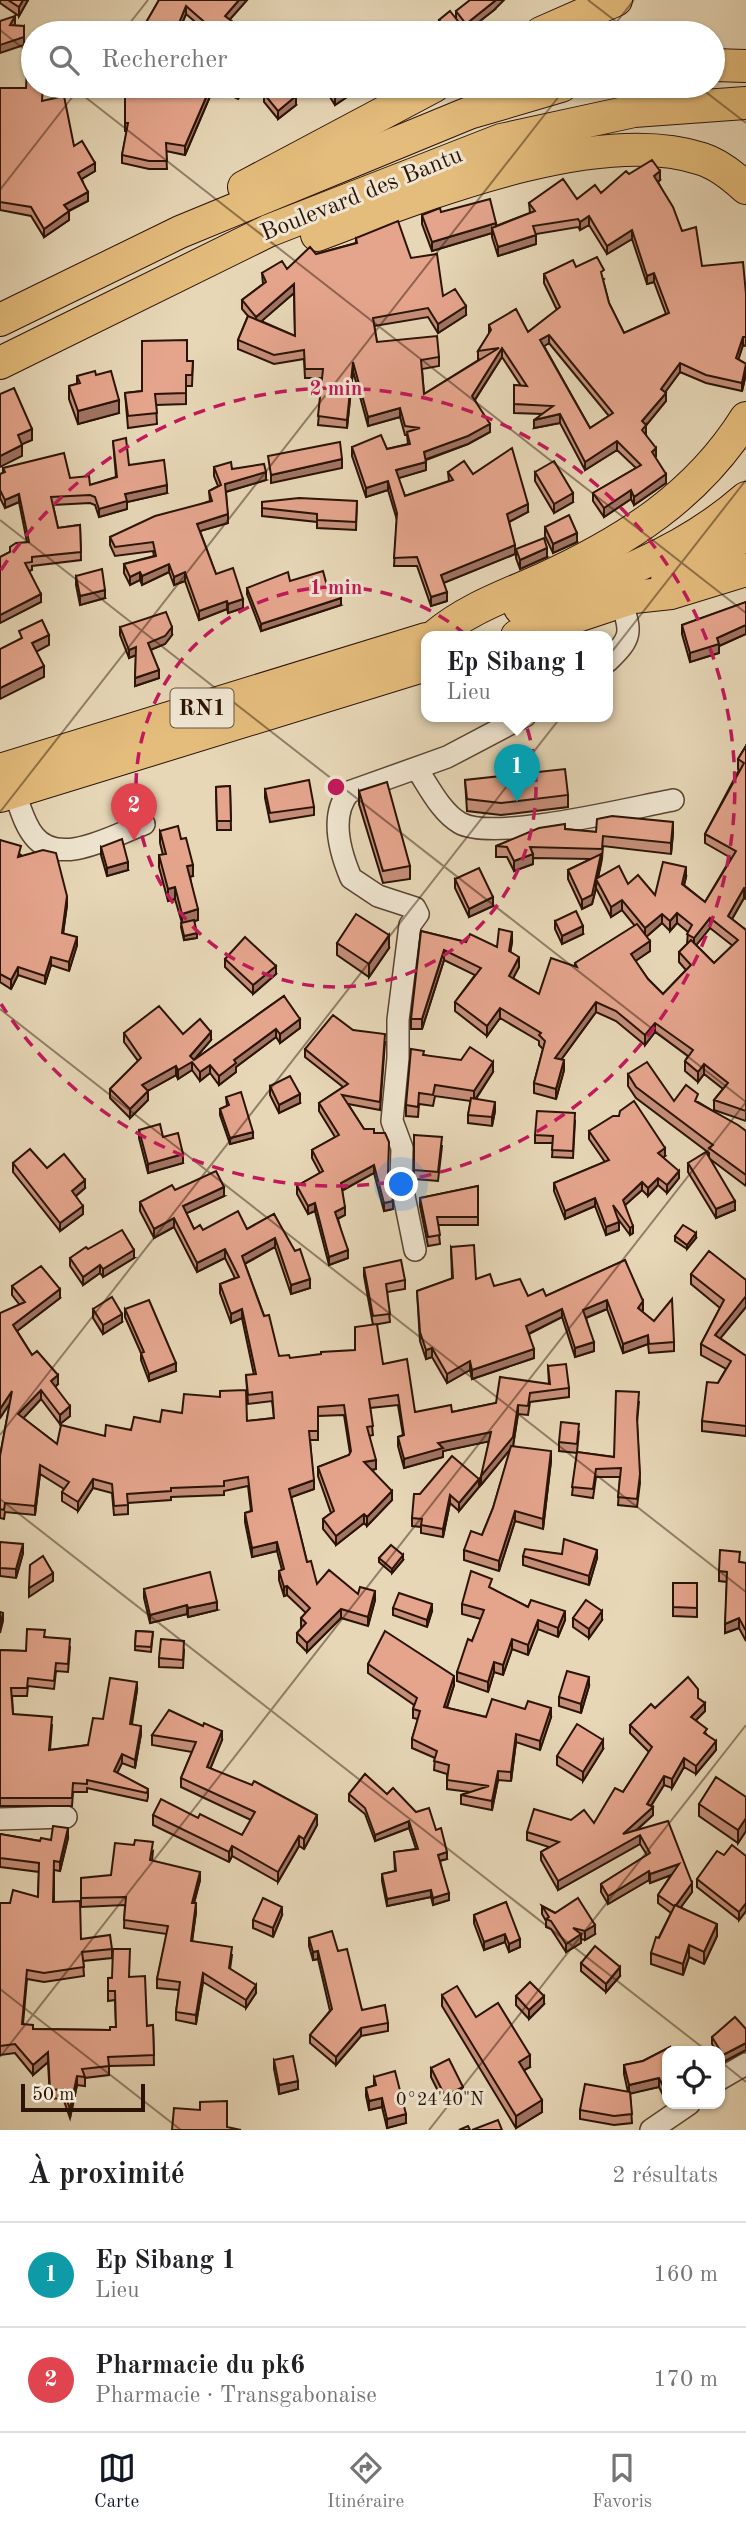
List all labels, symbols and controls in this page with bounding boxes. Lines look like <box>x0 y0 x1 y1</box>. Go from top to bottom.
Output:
search box <box>21 21 725 98</box>
icon: search <box>45 41 83 79</box>
text: Rechercher <box>101 47 228 73</box>
street label: Boulevard des Bantu <box>258 144 466 246</box>
text: 2 min <box>310 379 362 400</box>
text: 1 min <box>310 578 362 599</box>
popup <box>421 631 613 722</box>
text: Ep Sibang 1 <box>446 650 588 676</box>
text: Lieu <box>446 681 491 704</box>
road number: RN1 <box>170 688 234 728</box>
pin: 1 <box>494 744 540 802</box>
centre of rings <box>324 775 348 799</box>
pin: 2 <box>111 783 157 841</box>
your location <box>384 1167 418 1201</box>
map controls <box>662 2046 725 2109</box>
button: locate <box>662 2046 725 2109</box>
scale bar <box>21 2081 145 2113</box>
text: 50 m <box>32 2086 74 2105</box>
text: 0°24'40"N <box>396 2091 484 2109</box>
text: À proximité <box>28 2160 185 2190</box>
text: 2 résultats <box>612 2164 718 2187</box>
text: Ep Sibang 1 <box>95 2248 236 2274</box>
text: 1 <box>44 2263 58 2286</box>
text: 160 m <box>653 2263 718 2286</box>
text: Lieu <box>95 2279 139 2302</box>
text: Pharmacie du pk6 <box>95 2353 305 2379</box>
text: 2 <box>44 2368 58 2391</box>
text: 170 m <box>653 2368 718 2391</box>
text: Pharmacie · Transgabonaise <box>95 2384 377 2407</box>
tab: Carte <box>94 2449 139 2514</box>
tab: Itinéraire <box>327 2449 404 2514</box>
tab: Favoris <box>592 2449 652 2514</box>

